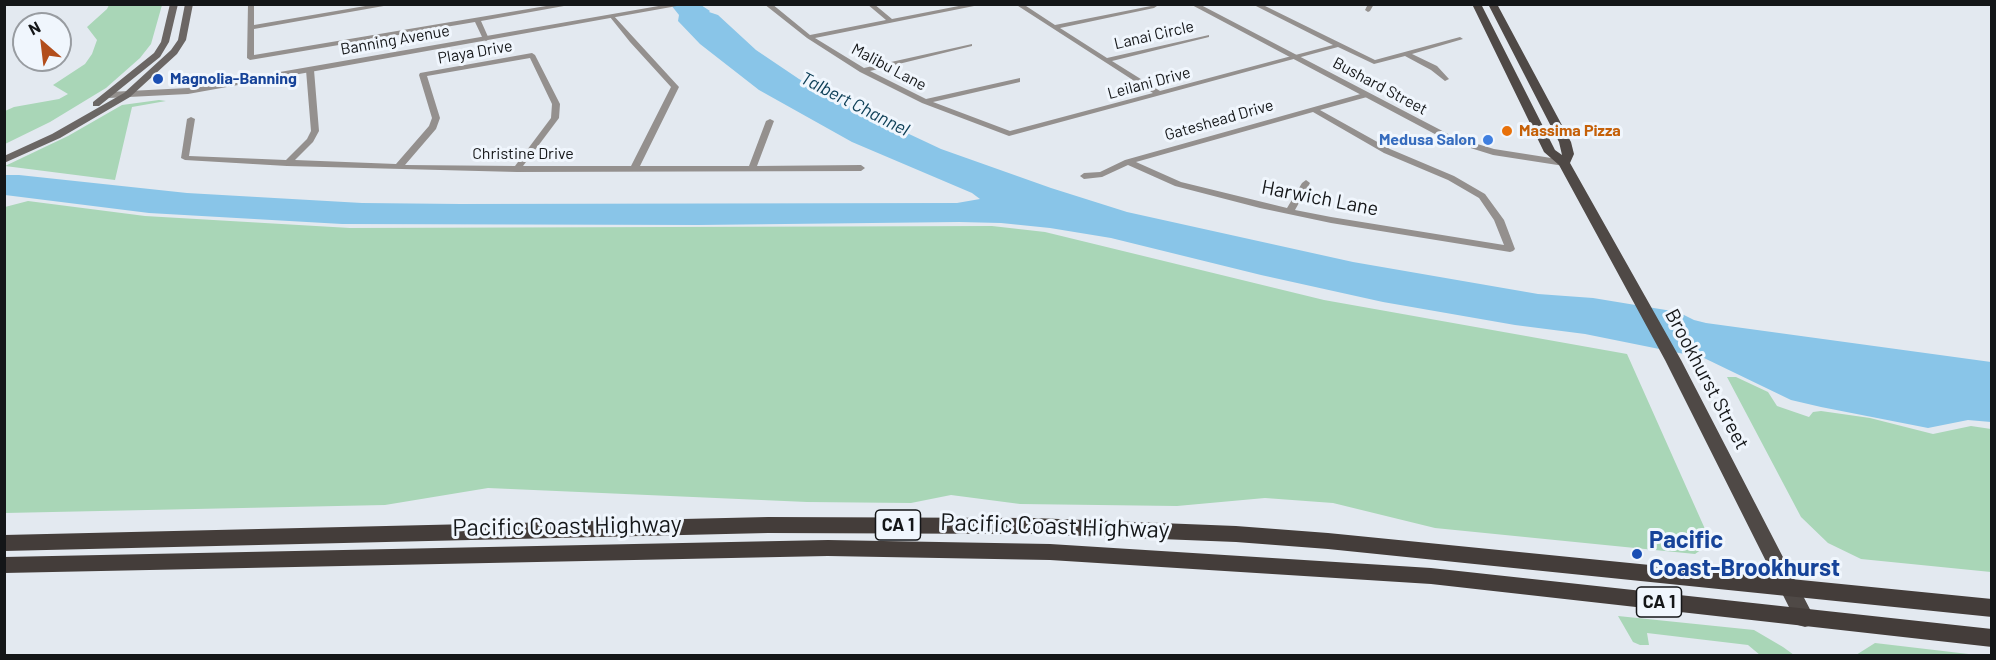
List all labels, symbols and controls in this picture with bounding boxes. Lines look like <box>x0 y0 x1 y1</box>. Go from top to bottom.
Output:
north arrow <box>12 12 72 72</box>
street label: Lanai Circle <box>1112 16 1196 54</box>
text: N <box>25 17 43 38</box>
street label: Banning Avenue <box>339 21 451 59</box>
street label: Playa Drive <box>436 36 514 68</box>
street label: Malibu Lane <box>848 39 930 95</box>
street label: Bushard Street <box>1329 53 1431 119</box>
street label: Leilani Drive <box>1105 63 1193 103</box>
water label: Talbert Channel <box>797 67 913 141</box>
place label: Magnolia-Banning <box>170 69 297 89</box>
marker: Magnolia-Banning <box>151 72 165 86</box>
street label: Gateshead Drive <box>1162 95 1276 145</box>
place label: Massima Pizza <box>1519 121 1621 141</box>
marker: Massima Pizza <box>1500 124 1514 138</box>
place label: Medusa Salon <box>1379 130 1476 150</box>
marker: Medusa Salon <box>1481 133 1495 147</box>
street label: Christine Drive <box>472 144 574 164</box>
street label: Harwich Lane <box>1259 175 1381 221</box>
street label: Brookhurst Street <box>1660 305 1754 453</box>
street label: Pacific Coast Highway <box>940 508 1170 544</box>
street label: Pacific Coast Highway <box>452 510 682 542</box>
road number: CA 1 <box>876 510 920 540</box>
place label: Pacific Coast-Brookhurst <box>1649 526 1840 582</box>
marker: Pacific Coast-Brookhurst <box>1630 547 1644 561</box>
road number: CA 1 <box>1636 587 1682 617</box>

